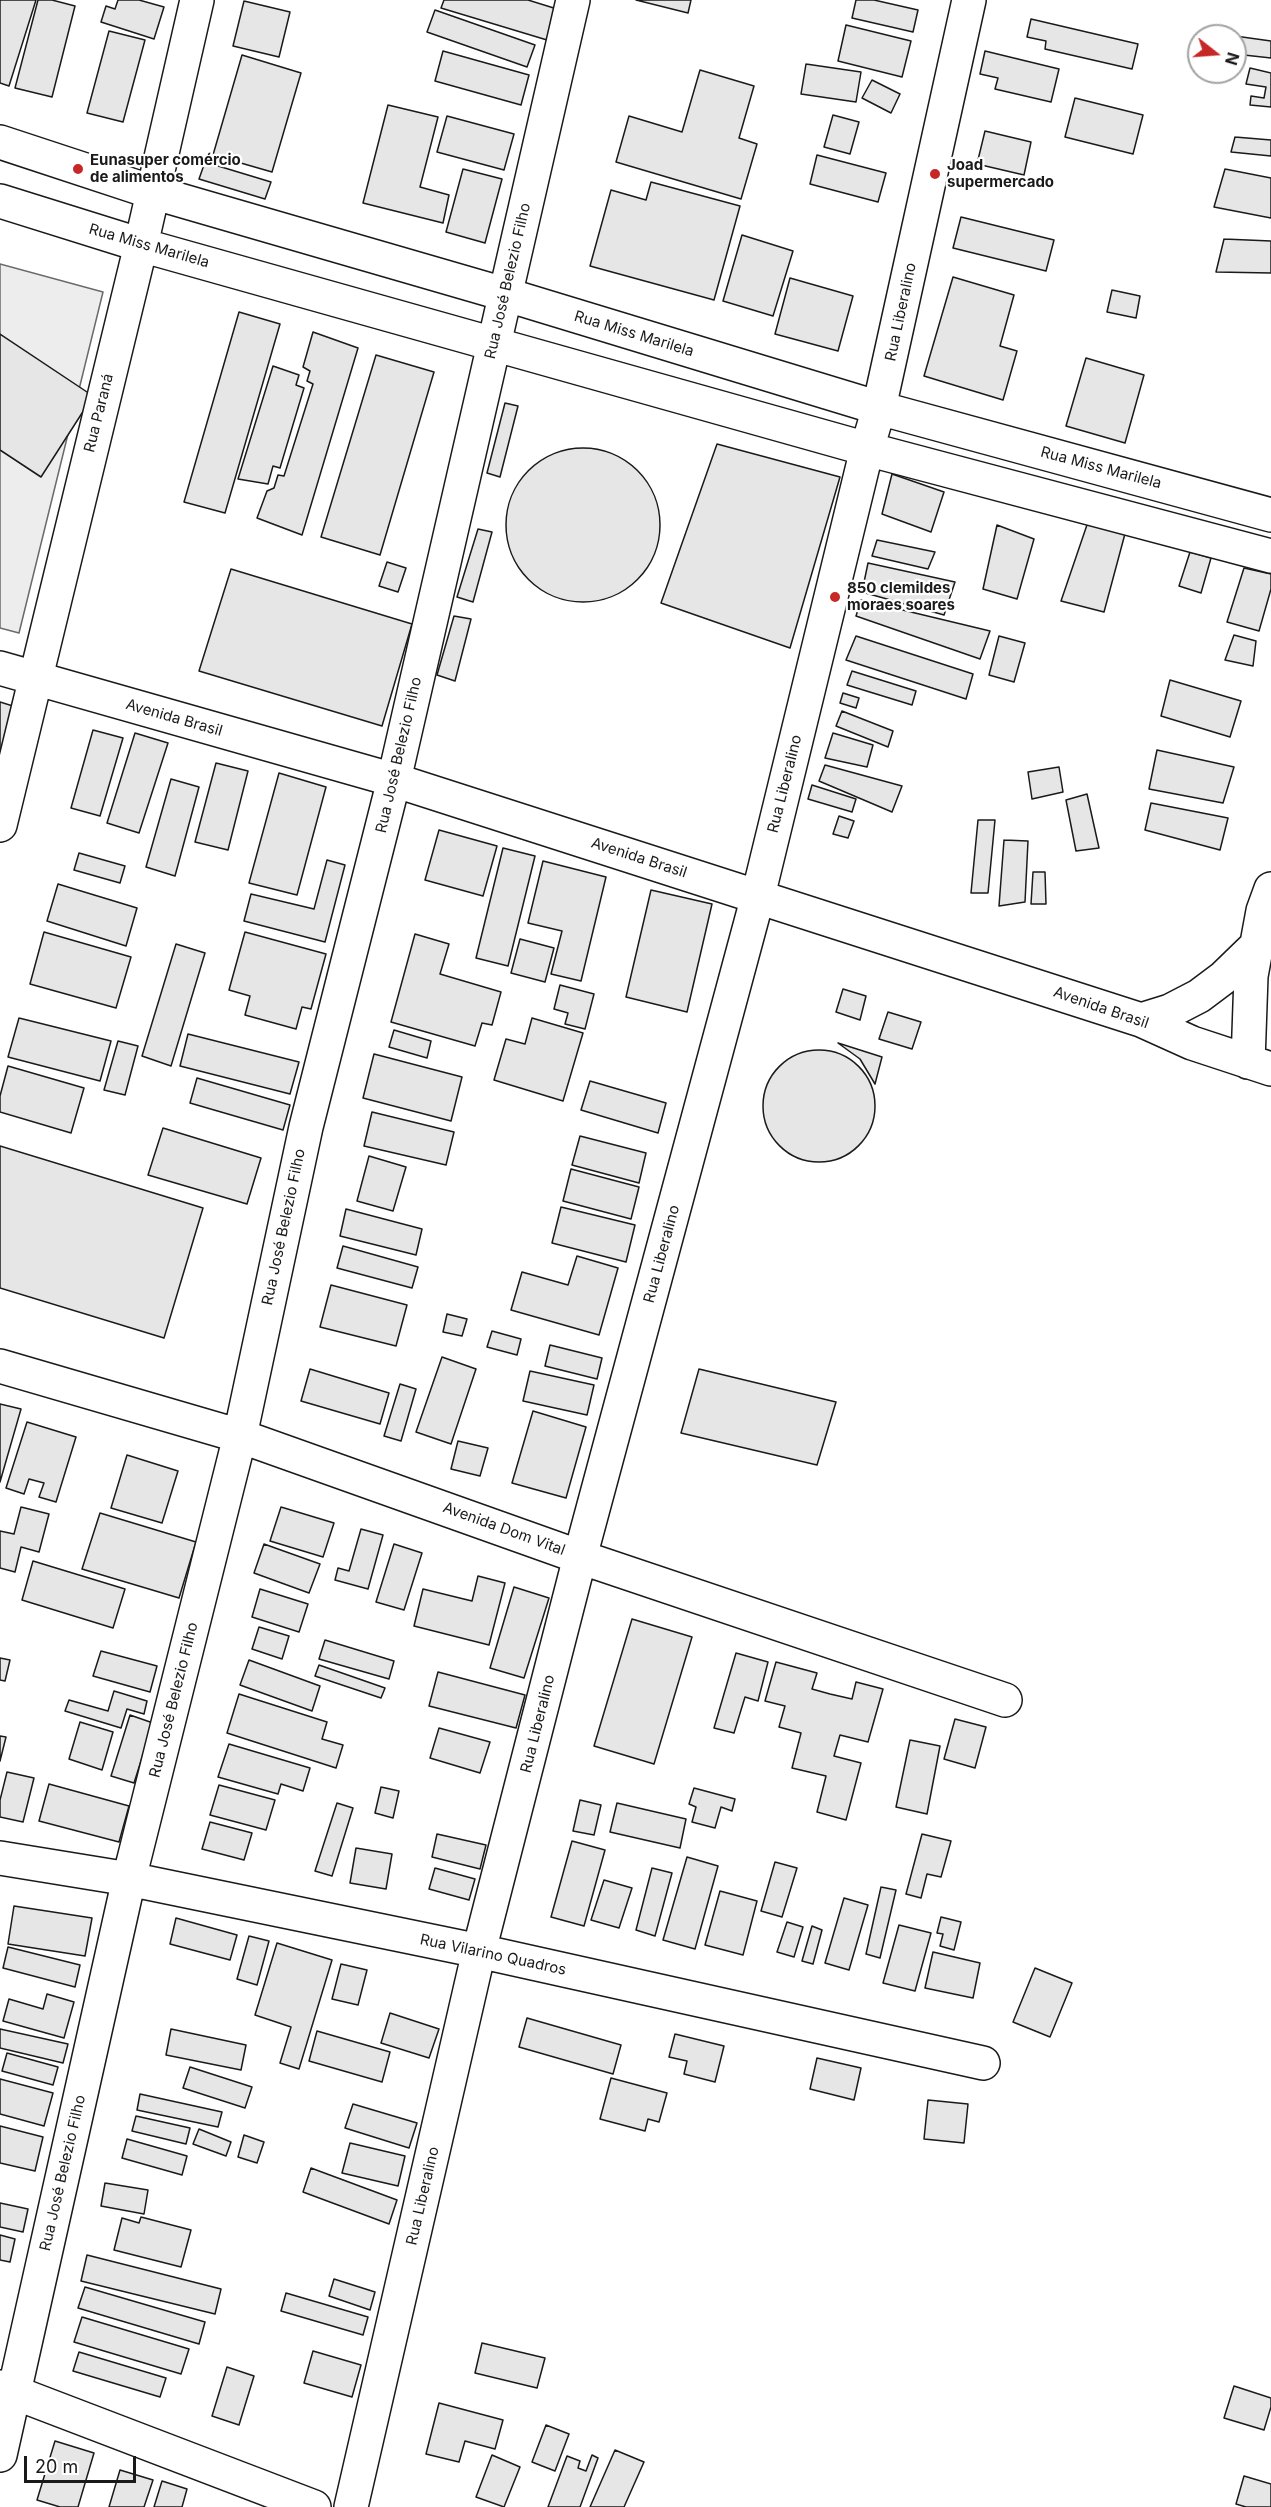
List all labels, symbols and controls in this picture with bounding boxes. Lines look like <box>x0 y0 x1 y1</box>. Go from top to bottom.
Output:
north arrow <box>1187 24 1247 84</box>
text: N <box>1221 50 1244 67</box>
place label: Eunasuper comércio de alimentos <box>90 151 241 186</box>
place label: Joad supermercado <box>947 156 1054 191</box>
marker: Eunasuper comércio de alimentos <box>71 162 85 176</box>
marker: Joad supermercado <box>928 167 942 181</box>
street label: Rua José Belezio Filho <box>481 201 535 361</box>
street label: Rua Miss Marilela <box>87 220 211 272</box>
street label: Rua Liberalino <box>882 261 920 363</box>
street label: Rua Miss Marilela <box>572 307 696 361</box>
street label: Rua Paraná <box>81 372 117 454</box>
street label: Rua Miss Marilela <box>1039 443 1163 493</box>
place label: 850 clemildes moraes soares <box>847 579 955 614</box>
marker: 850 clemildes moraes soares <box>828 590 842 604</box>
street label: Rua José Belezio Filho <box>372 675 426 835</box>
street label: Avenida Brasil <box>124 696 224 740</box>
street label: Rua Liberalino <box>764 733 806 835</box>
street label: Avenida Brasil <box>589 834 689 882</box>
street label: Avenida Brasil <box>1051 983 1151 1033</box>
street label: Rua José Belezio Filho <box>259 1147 309 1307</box>
street label: Rua Liberalino <box>640 1203 684 1305</box>
street label: Avenida Dom Vital <box>440 1499 568 1559</box>
street label: Rua José Belezio Filho <box>146 1620 202 1780</box>
street label: Rua Liberalino <box>517 1673 559 1775</box>
street label: Rua Vilarino Quadros <box>418 1931 568 1979</box>
street label: Rua José Belezio Filho <box>36 2093 90 2253</box>
street label: Rua Liberalino <box>403 2145 443 2247</box>
scale bar <box>27 2444 140 2482</box>
text: 20 m <box>35 2456 78 2477</box>

